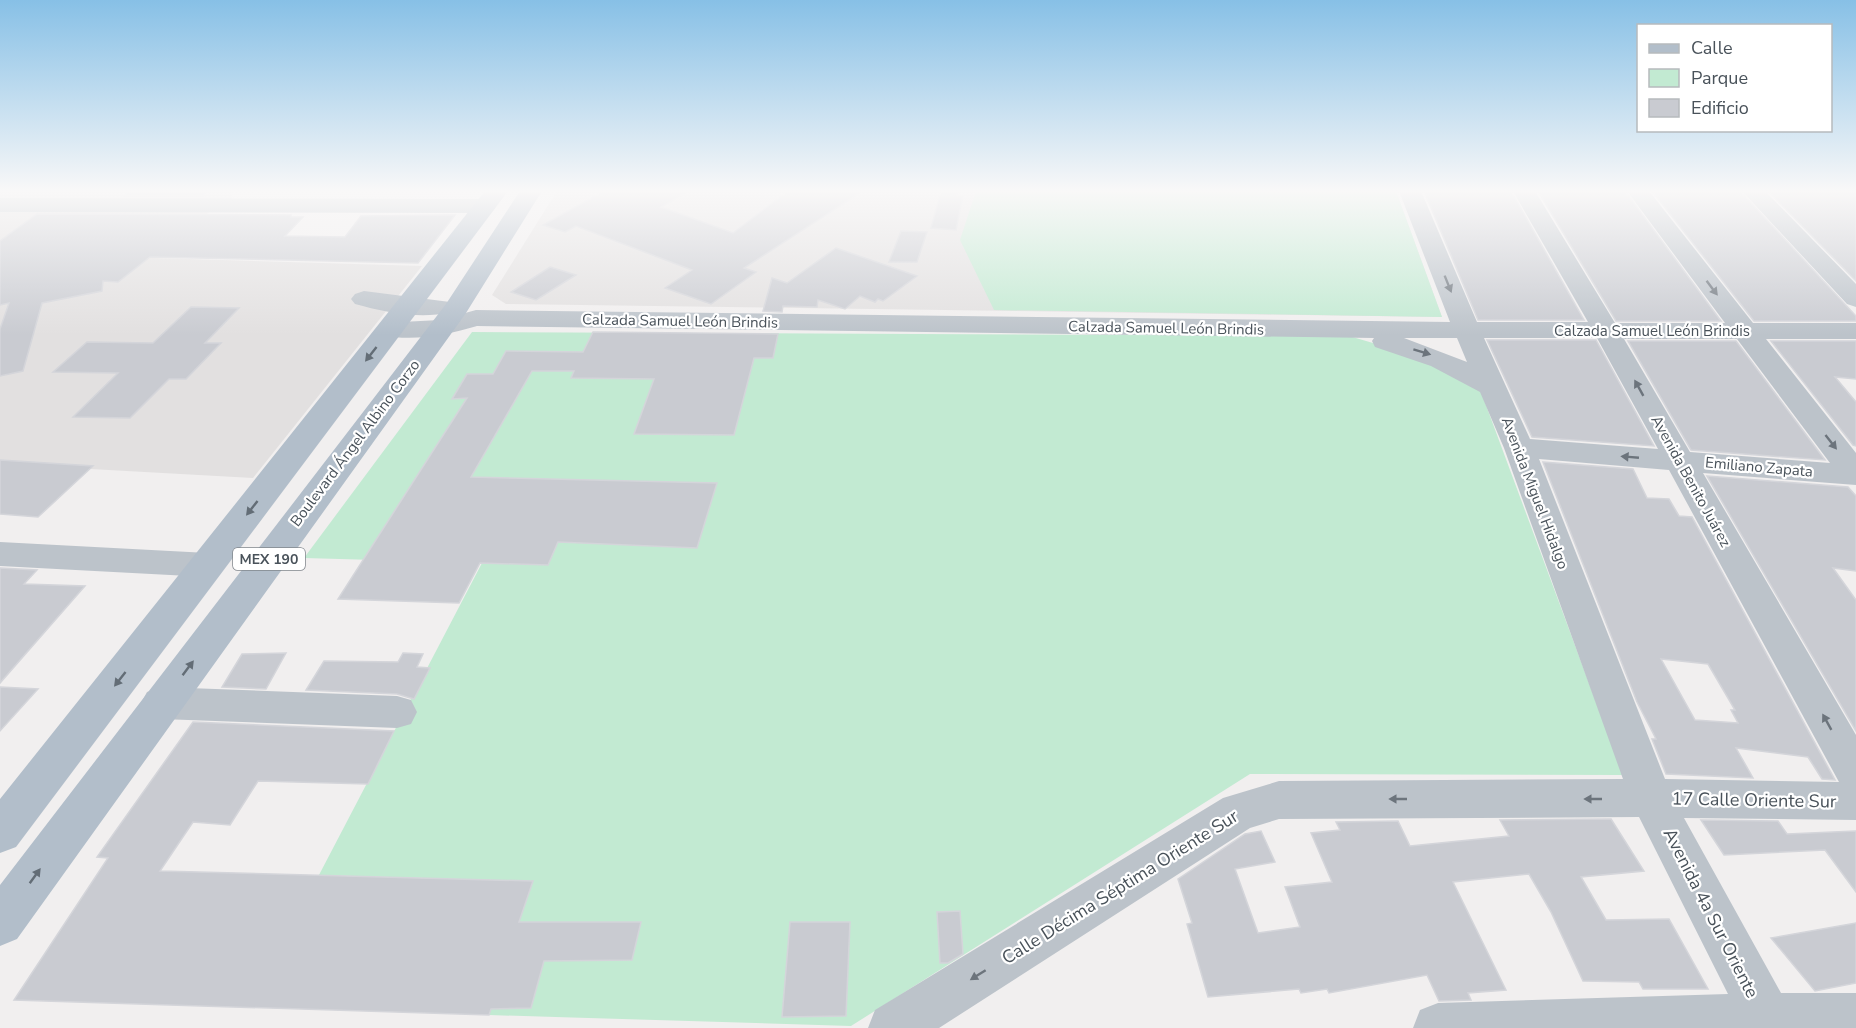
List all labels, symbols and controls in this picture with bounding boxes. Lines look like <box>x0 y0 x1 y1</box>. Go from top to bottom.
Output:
legend <box>1637 24 1832 132</box>
text: Calle <box>1691 36 1733 60</box>
text: Parque <box>1691 66 1748 90</box>
text: Edificio <box>1691 96 1749 120</box>
one-way arrow <box>1443 276 1453 294</box>
one-way arrow <box>1705 280 1717 295</box>
street label: Calzada Samuel León Brindis <box>582 309 778 333</box>
street label: Calzada Samuel León Brindis <box>1068 316 1264 340</box>
street label: Calzada Samuel León Brindis <box>1554 321 1750 341</box>
one-way arrow <box>365 346 378 362</box>
one-way arrow <box>1413 348 1431 357</box>
street label: Boulevard Ángel Albino Corzo <box>286 356 424 530</box>
one-way arrow <box>1633 380 1644 396</box>
street label: Avenida Benito Juárez <box>1646 412 1736 550</box>
street label: Avenida Miguel Hidalgo <box>1497 414 1573 572</box>
one-way arrow <box>1824 434 1837 450</box>
one-way arrow <box>1621 452 1640 462</box>
street label: Emiliano Zapata <box>1704 452 1814 482</box>
one-way arrow <box>247 501 259 516</box>
road number: MEX 190 <box>233 548 305 570</box>
one-way arrow <box>181 660 193 675</box>
one-way arrow <box>113 671 126 687</box>
one-way arrow <box>1822 713 1832 730</box>
street label: 17 Calle Oriente Sur <box>1671 787 1837 813</box>
one-way arrow <box>1583 794 1602 804</box>
one-way arrow <box>1388 795 1407 804</box>
street label: Calle Décima Séptima Oriente Sur <box>997 804 1243 970</box>
street label: Avenida 4a Sur Oriente <box>1658 824 1764 1002</box>
one-way arrow <box>28 868 40 883</box>
one-way arrow <box>970 969 986 980</box>

